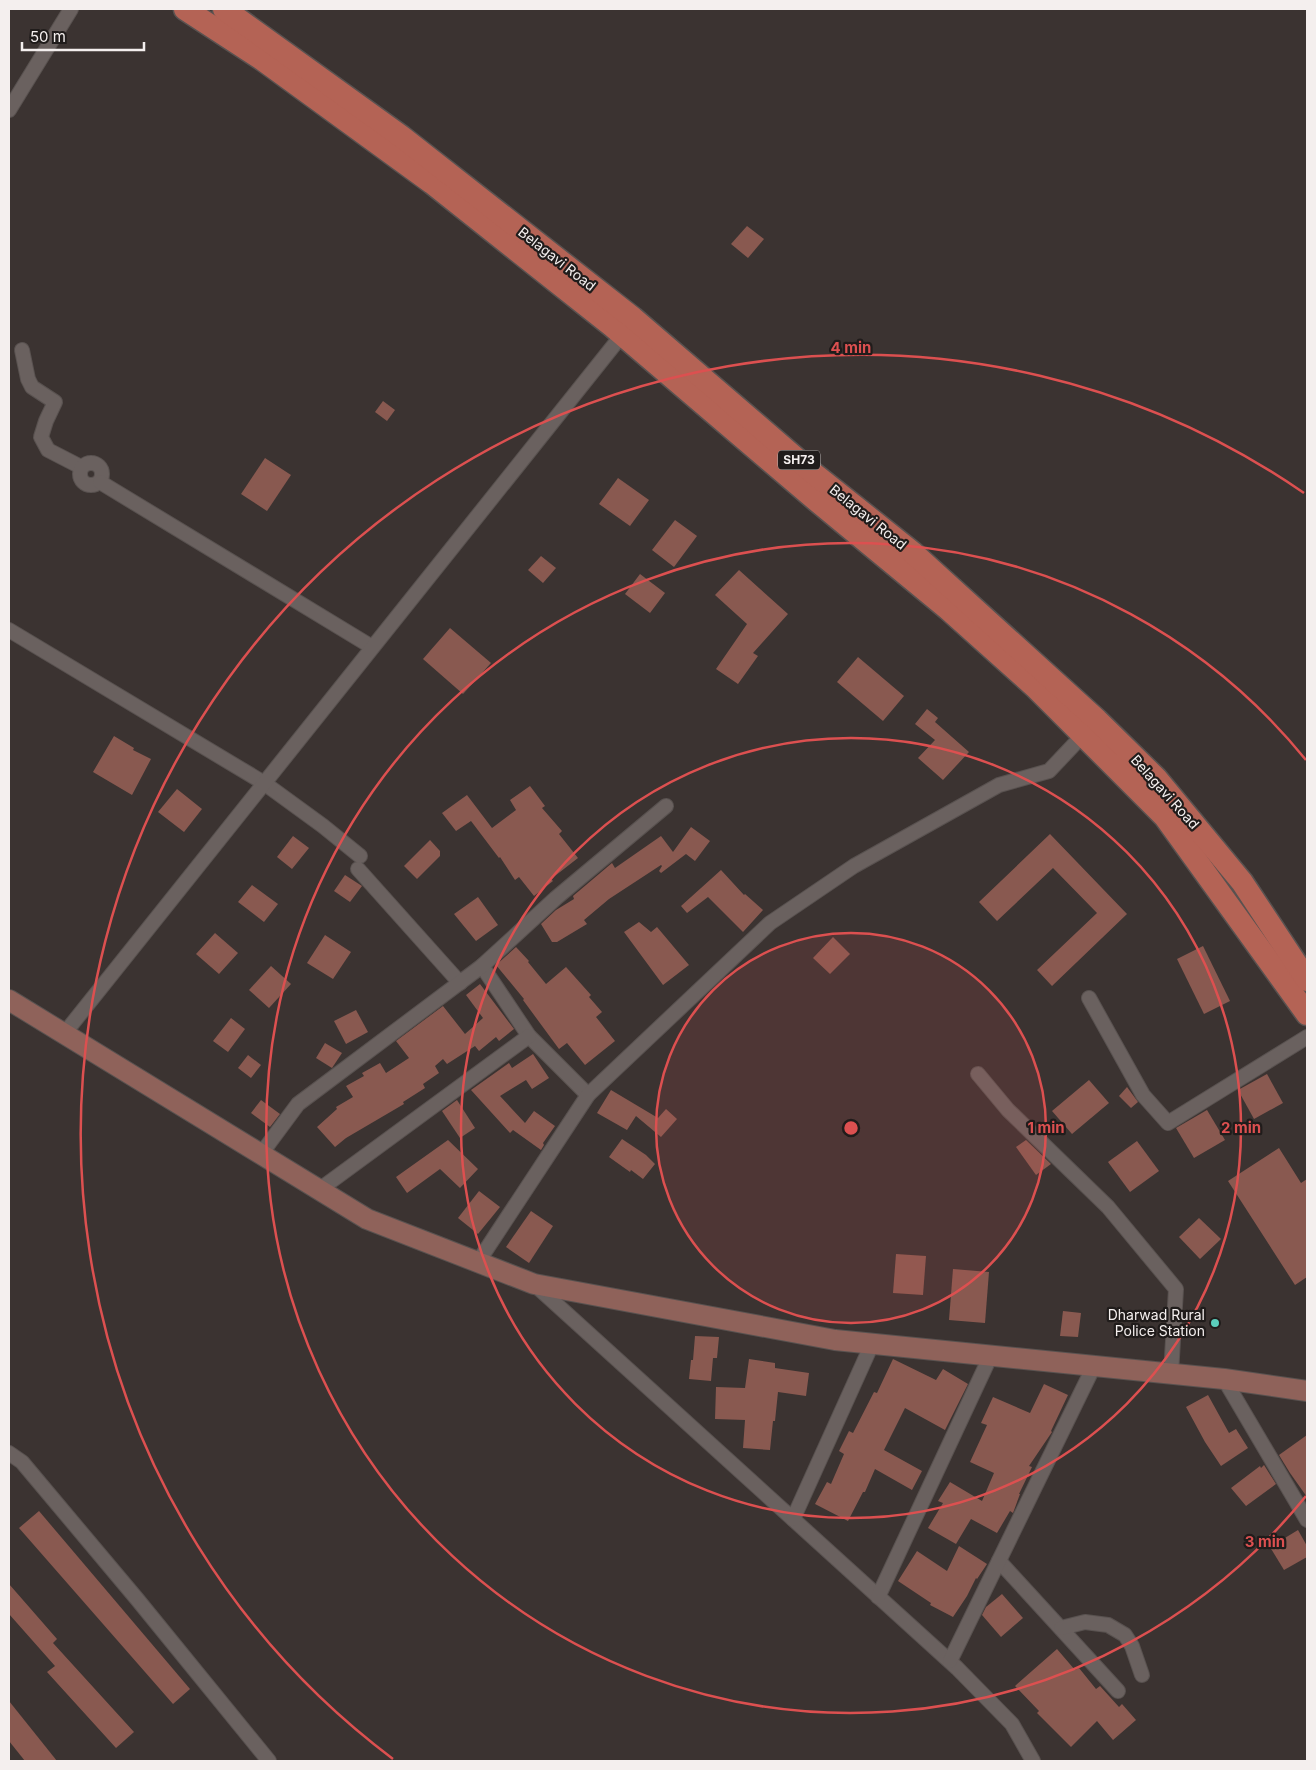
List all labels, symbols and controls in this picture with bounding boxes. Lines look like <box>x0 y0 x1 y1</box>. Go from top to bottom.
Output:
scale bar <box>22 20 145 52</box>
text: 50 m <box>30 27 66 46</box>
street label: Belagavi Road <box>515 223 599 294</box>
text: 4 min <box>831 338 871 357</box>
road number: SH73 <box>778 450 820 470</box>
street label: Belagavi Road <box>827 480 910 553</box>
street label: Belagavi Road <box>1128 751 1203 832</box>
text: 1 min <box>1027 1118 1065 1137</box>
text: 2 min <box>1221 1118 1261 1137</box>
centre of rings <box>842 1119 860 1137</box>
place label: Dharwad Rural Police Station <box>1108 1306 1205 1339</box>
marker: Dharwad Rural Police Station <box>1209 1317 1221 1329</box>
text: 3 min <box>1245 1532 1285 1551</box>

